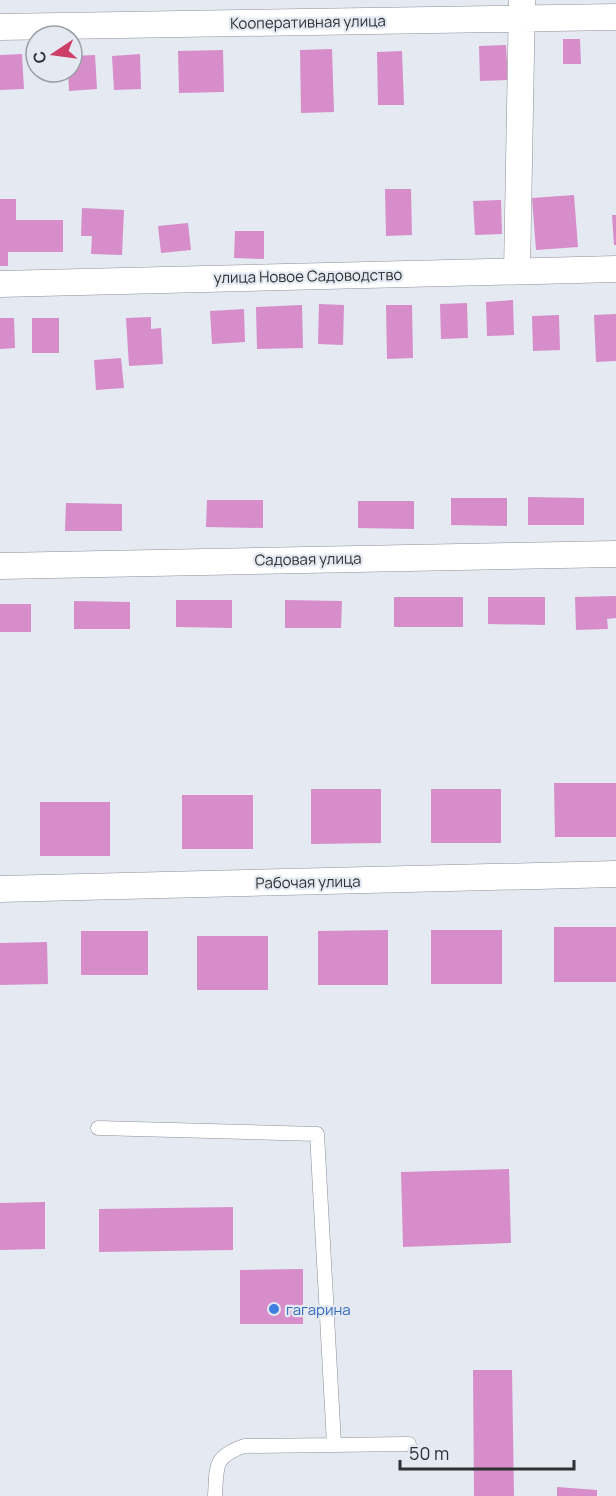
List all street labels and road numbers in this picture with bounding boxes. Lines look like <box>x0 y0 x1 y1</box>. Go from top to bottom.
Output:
street label: Кооперативная улица <box>230 10 386 34</box>
street label: улица Новое Садоводство <box>214 264 403 288</box>
street label: Садовая улица <box>254 548 362 570</box>
street label: Рабочая улица <box>255 871 361 893</box>

